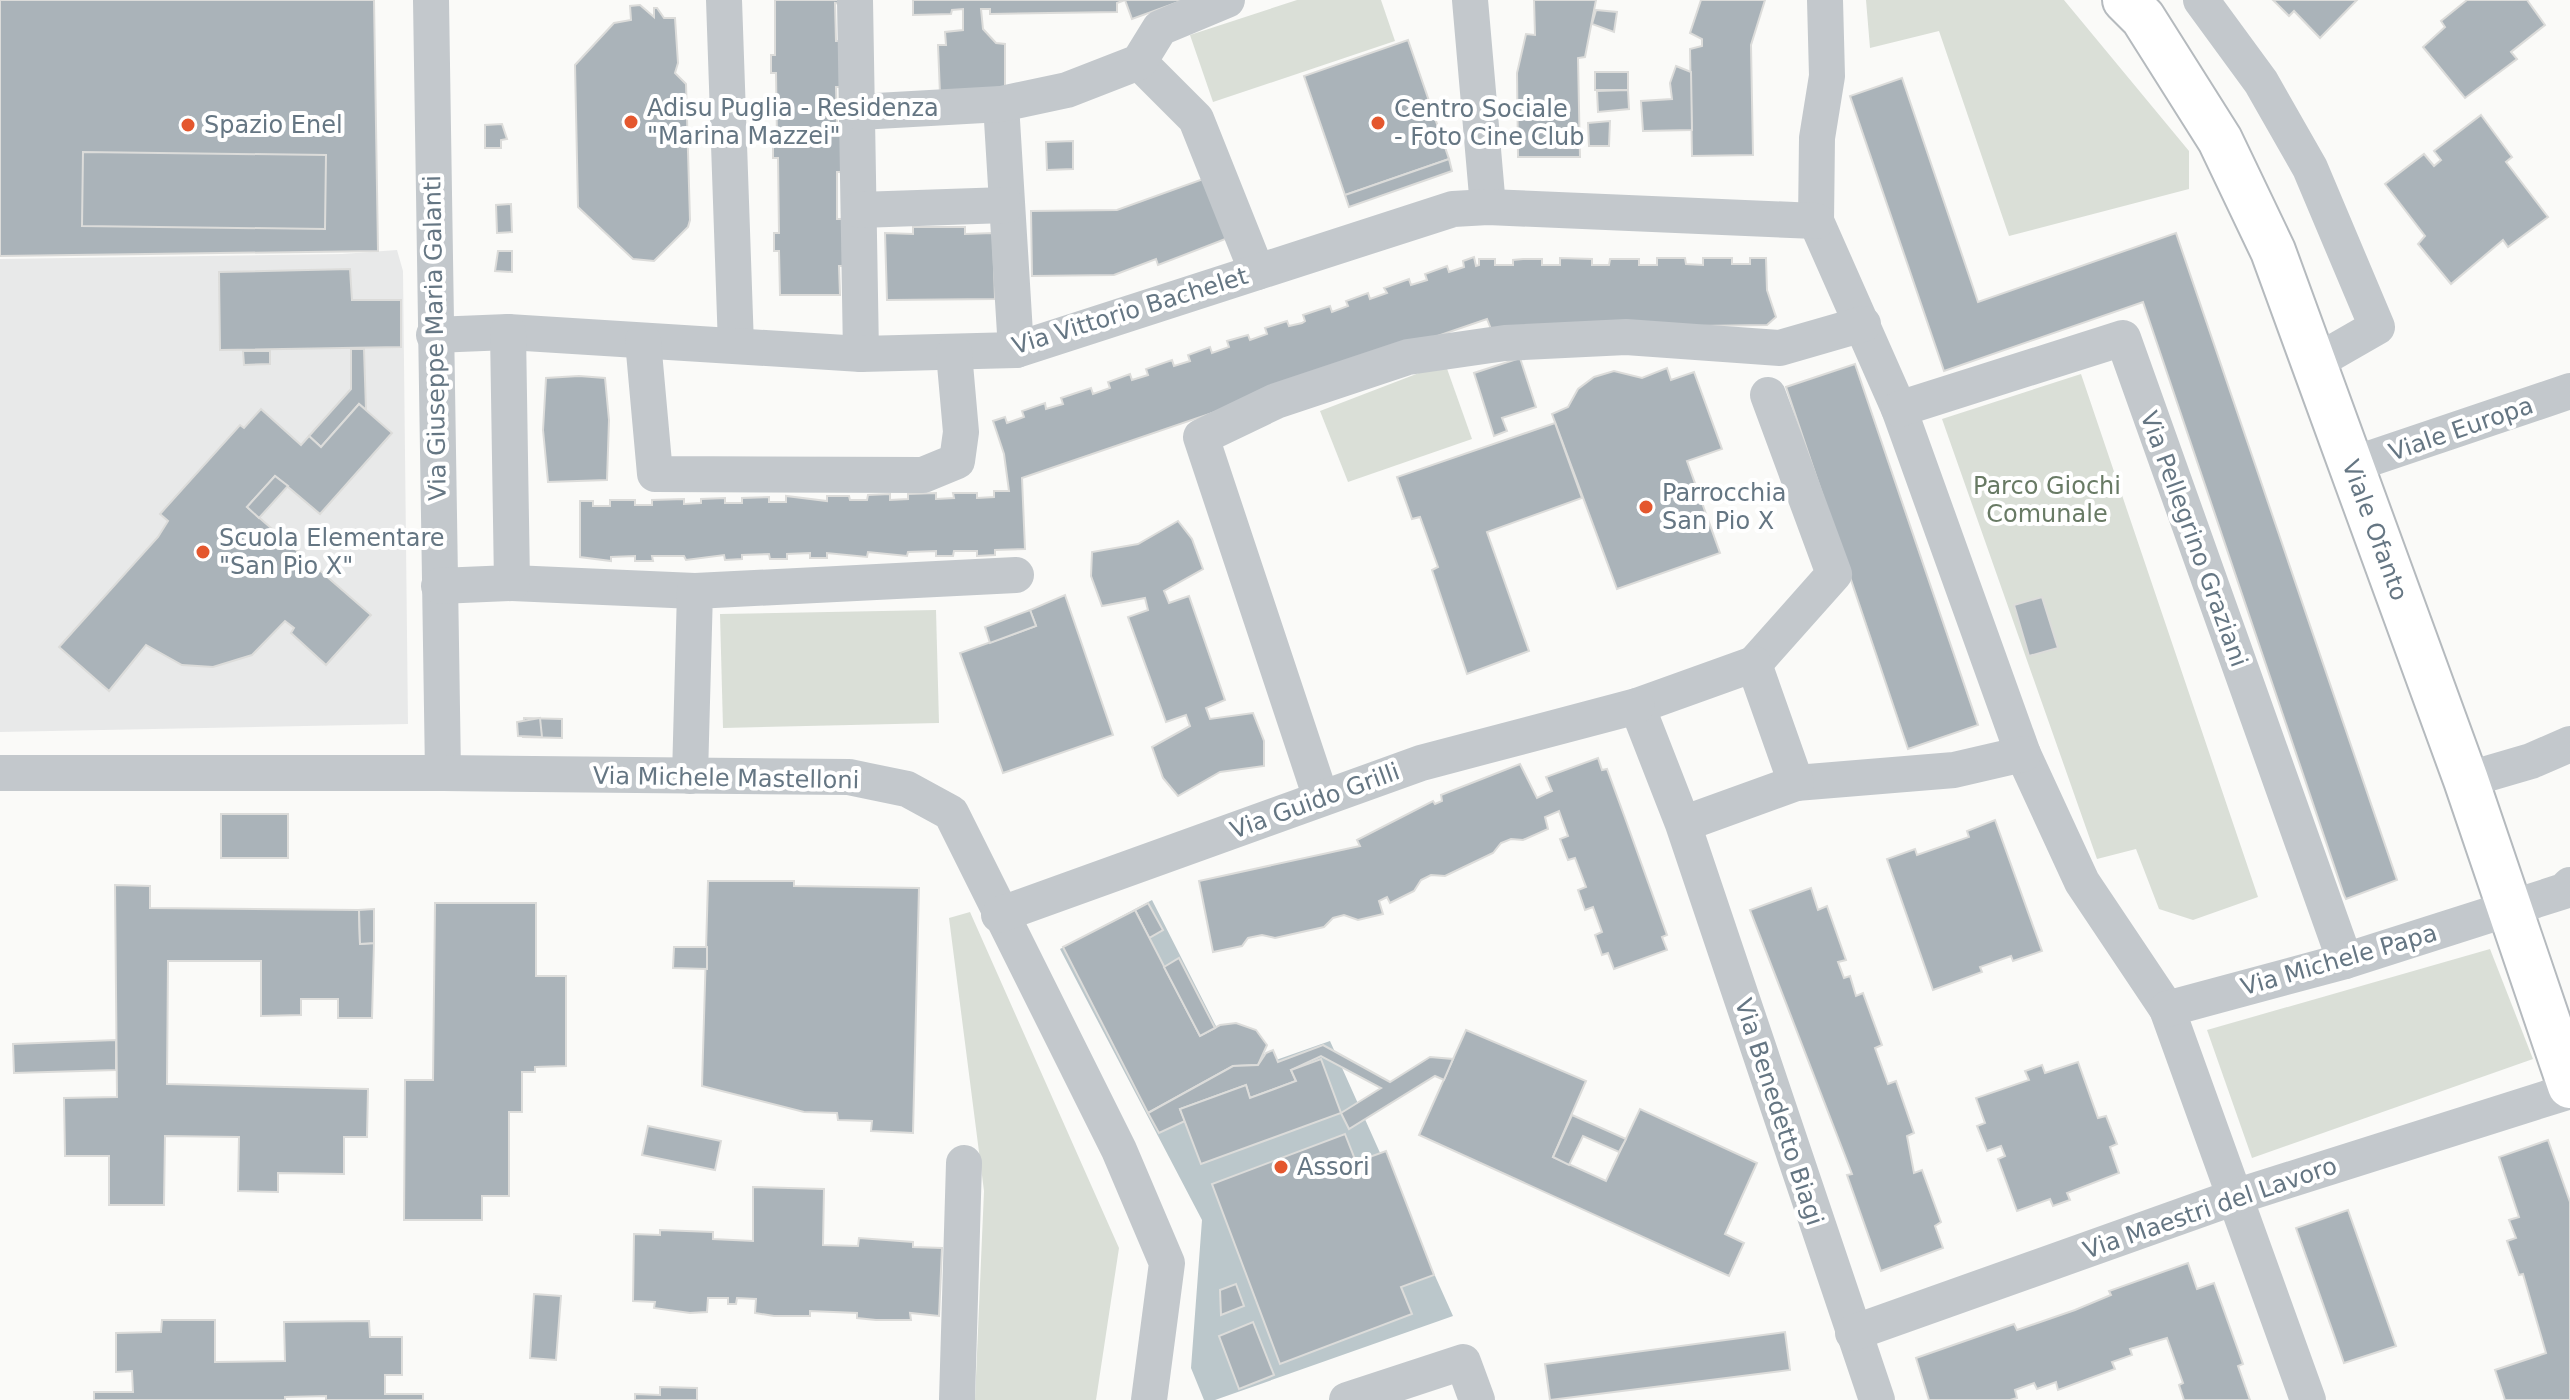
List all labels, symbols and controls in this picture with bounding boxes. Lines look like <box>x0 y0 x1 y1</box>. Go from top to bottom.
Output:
place label: Adisu Puglia - Residenza "Marina Mazzei" <box>647 94 939 150</box>
place label: Centro Sociale - Foto Cine Club <box>1394 95 1585 151</box>
place label: Spazio Enel <box>204 111 343 139</box>
marker: Adisu Puglia - Residenza "Marina Mazzei" <box>622 113 640 131</box>
marker: Centro Sociale - Foto Cine Club <box>1369 114 1387 132</box>
marker: Spazio Enel <box>179 116 197 134</box>
street label: Via Giuseppe Maria Galanti <box>418 175 452 501</box>
street label: Via Vittorio Bachelet <box>1009 262 1251 360</box>
street label: Viale Europa <box>2385 391 2537 467</box>
street label: Via Pellegrino Graziani <box>2135 407 2253 671</box>
street label: Viale Ofanto <box>2336 456 2413 604</box>
park label: Parco Giochi Comunale <box>1973 472 2121 528</box>
place label: Parrocchia San Pio X <box>1662 479 1787 535</box>
marker: Parrocchia San Pio X <box>1637 498 1655 516</box>
place label: Scuola Elementare "San Pio X" <box>219 524 445 580</box>
marker: Scuola Elementare "San Pio X" <box>194 543 212 561</box>
street label: Via Guido Grilli <box>1227 757 1403 845</box>
street label: Via Michele Mastelloni <box>593 762 859 794</box>
street label: Via Michele Papa <box>2238 919 2440 1001</box>
street label: Via Benedetto Biagi <box>1729 995 1829 1229</box>
street label: Via Maestri del Lavoro <box>2079 1151 2341 1265</box>
place label: Assori <box>1297 1153 1370 1181</box>
marker: Assori <box>1272 1158 1290 1176</box>

